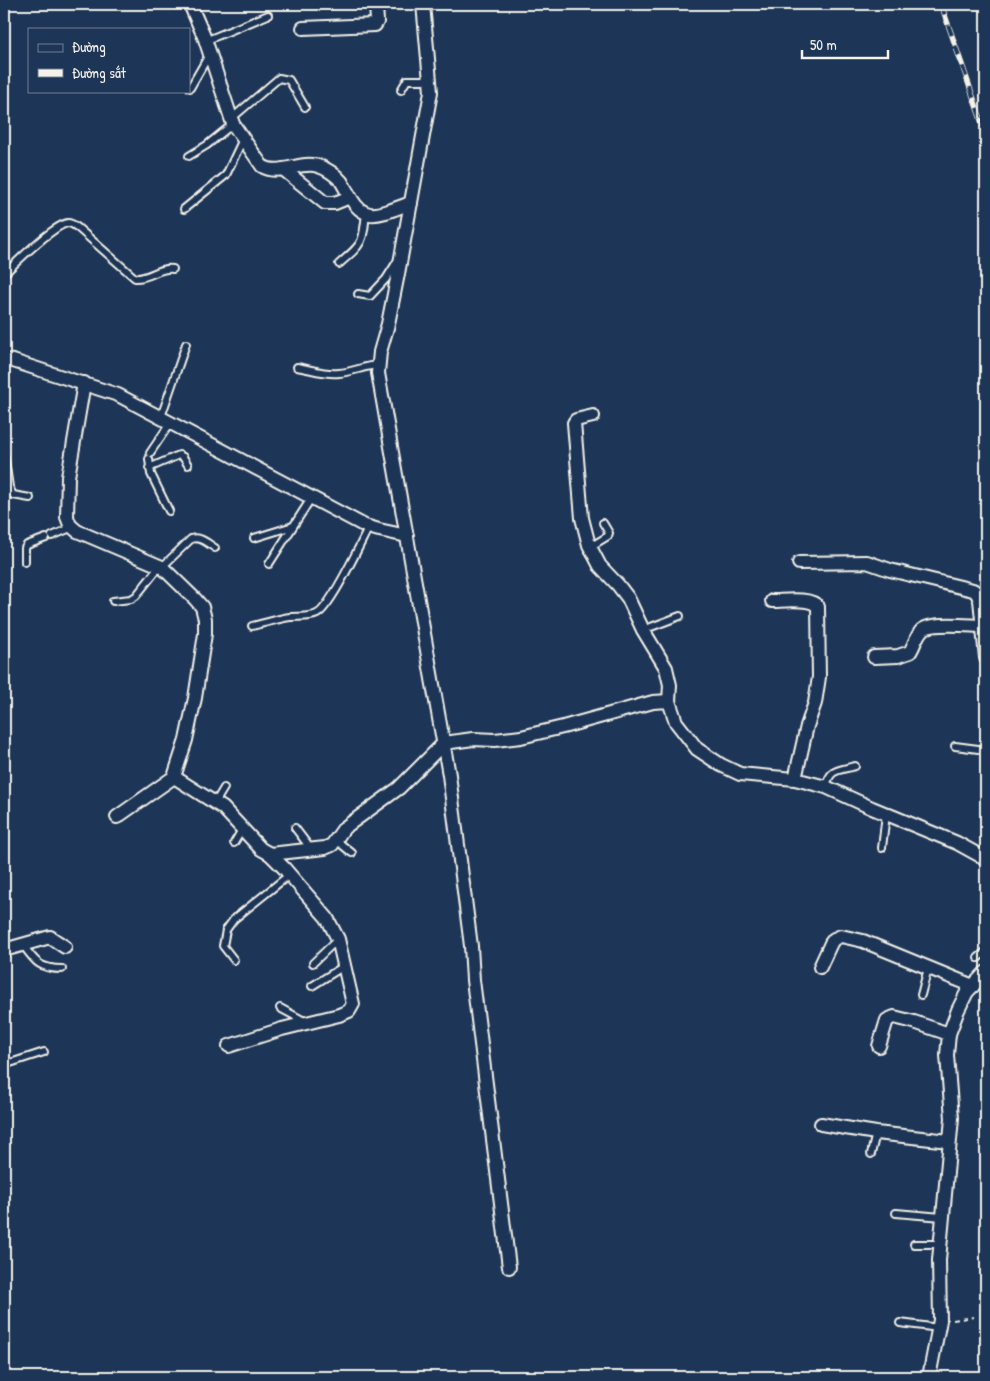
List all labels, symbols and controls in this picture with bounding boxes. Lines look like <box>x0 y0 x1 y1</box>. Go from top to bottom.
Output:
legend <box>28 28 190 92</box>
scale bar <box>802 28 889 60</box>
text: 50 m <box>810 34 837 55</box>
text: Đường <box>72 36 106 57</box>
text: Đường sắt <box>72 62 127 83</box>

